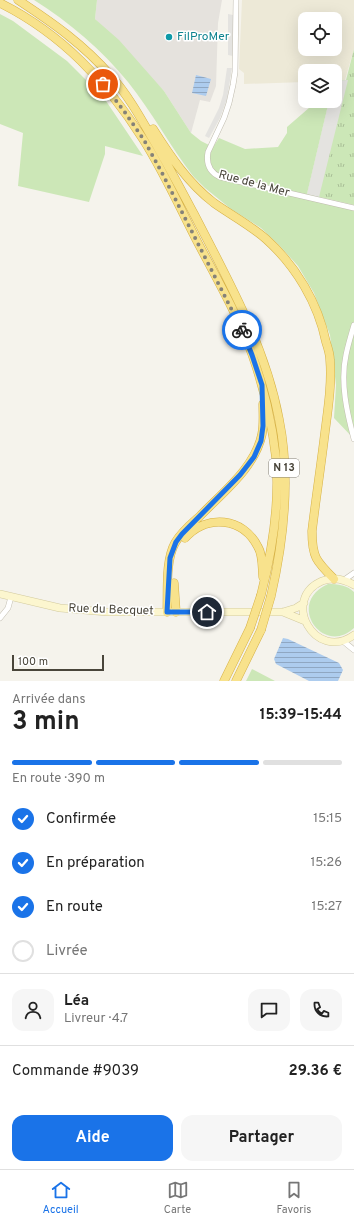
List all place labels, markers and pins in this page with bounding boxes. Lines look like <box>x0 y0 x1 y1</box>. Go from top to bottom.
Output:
place label: FilProMer <box>177 29 230 45</box>
marker: FilProMer <box>164 32 174 42</box>
pin <box>86 67 120 101</box>
pin <box>190 595 224 629</box>

